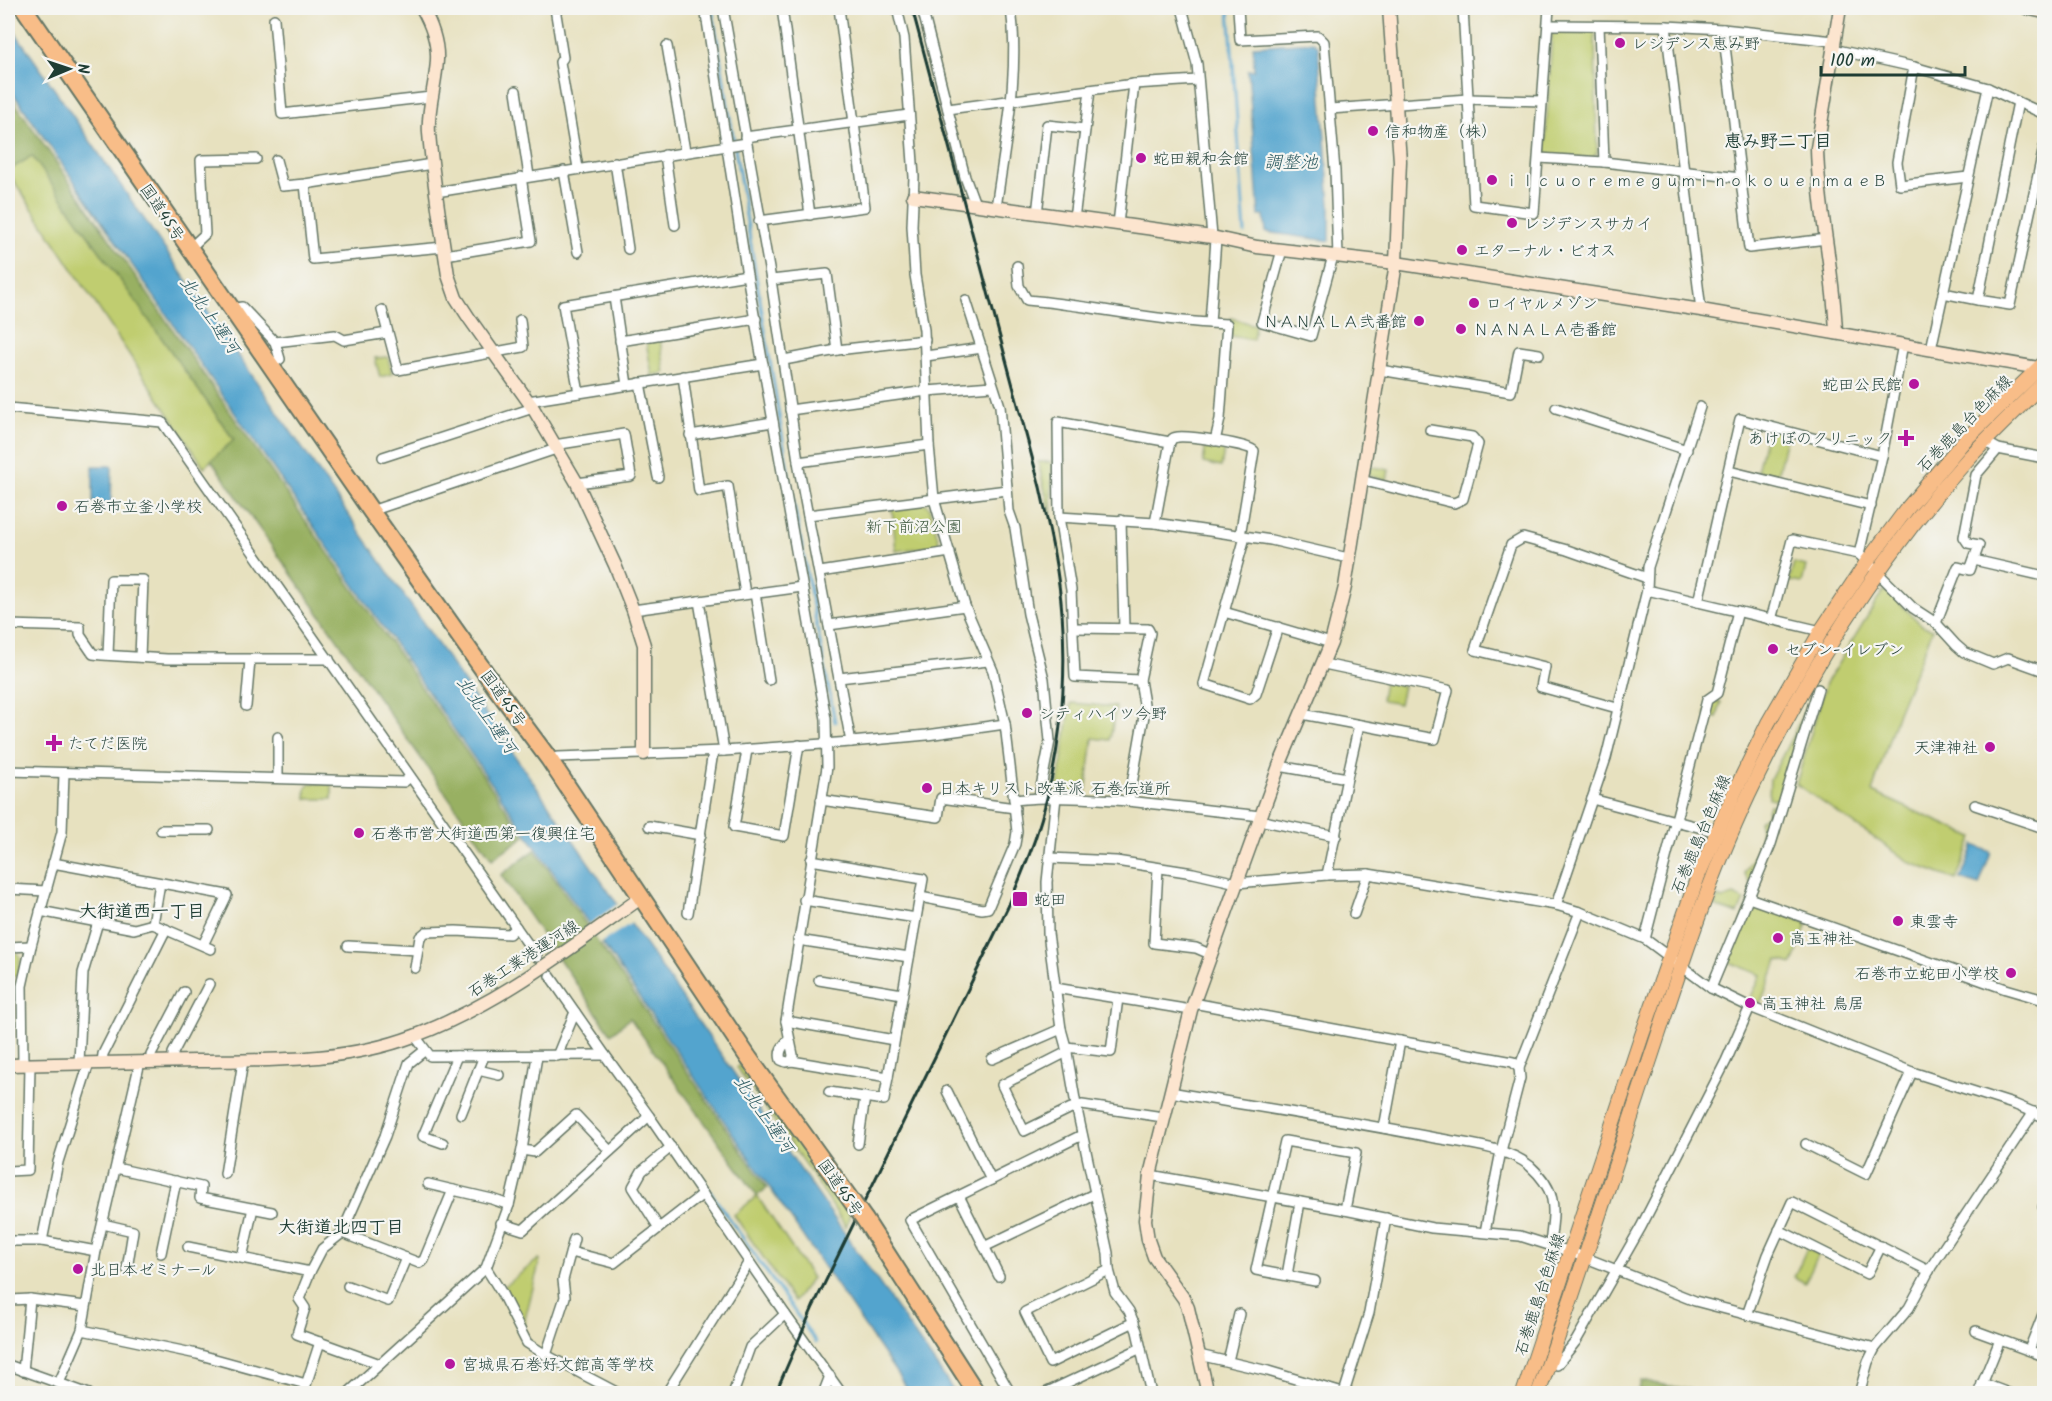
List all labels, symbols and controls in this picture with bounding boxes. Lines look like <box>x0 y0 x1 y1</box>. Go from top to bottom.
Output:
place label: レジデンス恵み野 <box>1632 32 1760 57</box>
marker: レジデンス恵み野 <box>1613 36 1627 50</box>
north arrow <box>39 39 99 99</box>
scale bar <box>1821 39 1965 77</box>
text: 100 m <box>1830 47 1875 76</box>
text: N <box>70 63 95 74</box>
place label: 信和物産（株） <box>1385 120 1497 145</box>
marker: 信和物産（株） <box>1366 124 1380 138</box>
district label: 恵み野二丁目 <box>1724 128 1832 157</box>
place label: 蛇田親和会館 <box>1153 147 1249 172</box>
water label: 調整池 <box>1264 149 1319 178</box>
marker: 蛇田親和会館 <box>1134 151 1148 165</box>
place label: ｉｌｃｕｏｒｅｍｅｇｕｍｉｎｏｋｏｕｅｎｍａｅＢ <box>1504 169 1888 194</box>
marker: ｉｌｃｕｏｒｅｍｅｇｕｍｉｎｏｋｏｕｅｎｍａｅＢ <box>1485 173 1499 187</box>
street label: 国道45号 <box>133 179 190 247</box>
place label: レジデンスサカイ <box>1524 212 1652 237</box>
marker: レジデンスサカイ <box>1505 216 1519 230</box>
place label: エターナル・ビオス <box>1474 239 1616 264</box>
marker: エターナル・ビオス <box>1455 243 1469 257</box>
water label: 北北上運河 <box>171 271 248 363</box>
place label: ロイヤルメゾン <box>1486 292 1598 317</box>
marker: ロイヤルメゾン <box>1467 296 1481 310</box>
place label: ＮＡＮＡＬＡ弐番館 <box>1263 310 1407 335</box>
marker: ＮＡＮＡＬＡ弐番館 <box>1412 314 1426 328</box>
place label: ＮＡＮＡＬＡ壱番館 <box>1473 318 1617 343</box>
marker: ＮＡＮＡＬＡ壱番館 <box>1454 322 1468 336</box>
street label: 石巻鹿島台色麻線 <box>1912 369 2019 479</box>
place label: 蛇田公民館 <box>1822 373 1902 398</box>
marker: 蛇田公民館 <box>1907 377 1921 391</box>
place label: あけぼのクリニック <box>1748 427 1892 452</box>
marker: あけぼのクリニック <box>1897 429 1915 447</box>
place label: 石巻市立釜小学校 <box>74 495 202 520</box>
marker: 石巻市立釜小学校 <box>55 499 69 513</box>
park label: 新下前沼公園 <box>866 515 962 540</box>
place label: セブン-イレブン <box>1785 638 1904 663</box>
marker: セブン-イレブン <box>1766 642 1780 656</box>
street label: 国道45号 <box>473 665 532 733</box>
water label: 北北上運河 <box>448 671 525 763</box>
place label: シティハイツ今野 <box>1039 702 1167 727</box>
marker: シティハイツ今野 <box>1020 706 1034 720</box>
place label: たてだ医院 <box>68 732 147 757</box>
marker: たてだ医院 <box>45 734 63 752</box>
place label: 天津神社 <box>1914 736 1978 761</box>
marker: 天津神社 <box>1983 740 1997 754</box>
street label: 石巻鹿島台色麻線 <box>1665 771 1738 898</box>
place label: 日本キリスト改革派 石巻伝道所 <box>939 777 1171 802</box>
marker: 日本キリスト改革派 石巻伝道所 <box>920 781 934 795</box>
place label: 石巻市営大街道西第一復興住宅 <box>371 822 595 847</box>
marker: 石巻市営大街道西第一復興住宅 <box>352 826 366 840</box>
place label: 蛇田 <box>1034 888 1066 913</box>
marker: 蛇田 <box>1011 890 1029 908</box>
district label: 大街道西一丁目 <box>79 898 205 927</box>
place label: 東雲寺 <box>1910 910 1958 935</box>
street label: 石巻工業港運河線 <box>463 914 584 1005</box>
marker: 東雲寺 <box>1891 914 1905 928</box>
place label: 高玉神社 <box>1790 927 1854 952</box>
marker: 高玉神社 <box>1771 931 1785 945</box>
place label: 石巻市立蛇田小学校 <box>1855 962 1999 987</box>
marker: 石巻市立蛇田小学校 <box>2004 966 2018 980</box>
place label: 高玉神社 鳥居 <box>1762 992 1864 1017</box>
marker: 高玉神社 鳥居 <box>1743 996 1757 1010</box>
water label: 北北上運河 <box>725 1070 802 1162</box>
street label: 国道45号 <box>811 1154 869 1222</box>
district label: 大街道北四丁目 <box>278 1214 404 1243</box>
street label: 石巻鹿島台色麻線 <box>1509 1230 1572 1359</box>
place label: 北日本ゼミナール <box>90 1258 217 1283</box>
marker: 北日本ゼミナール <box>71 1262 85 1276</box>
place label: 宮城県石巻好文館高等学校 <box>462 1353 654 1378</box>
marker: 宮城県石巻好文館高等学校 <box>443 1357 457 1371</box>

